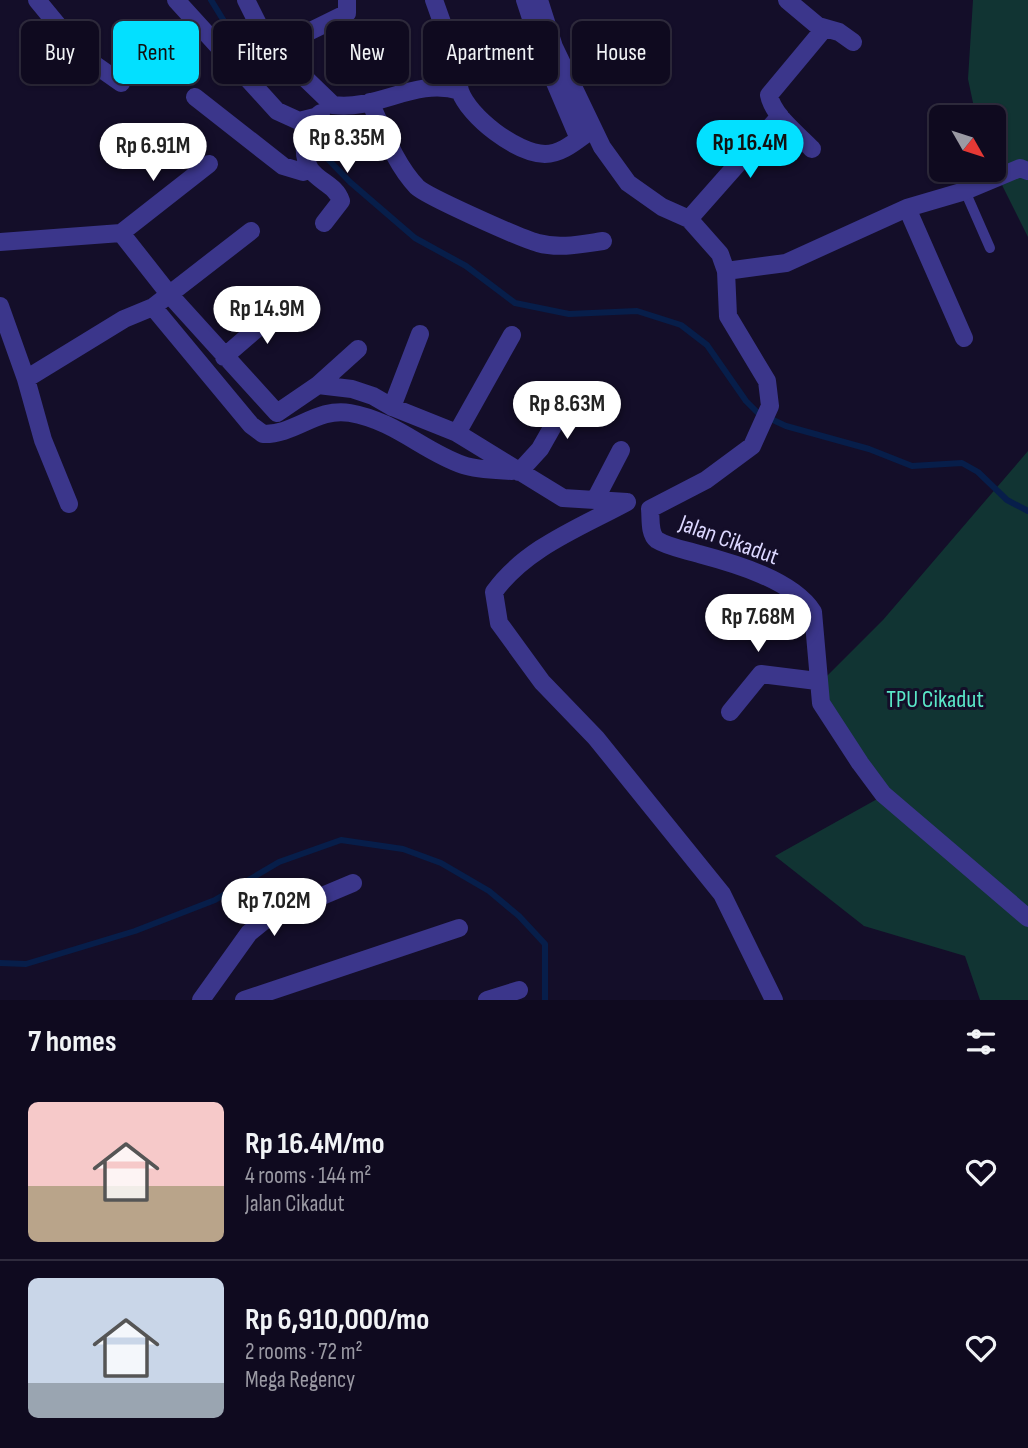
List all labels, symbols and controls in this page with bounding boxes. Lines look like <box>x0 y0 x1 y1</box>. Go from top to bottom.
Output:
chip: Buy <box>21 21 99 84</box>
chip: Rent <box>113 21 199 84</box>
chip: Filters <box>213 21 312 84</box>
chip: New <box>326 21 409 84</box>
chip: Apartment <box>423 21 558 84</box>
chip: House <box>572 21 670 84</box>
north arrow <box>929 105 1006 182</box>
map controls <box>929 105 1006 182</box>
pin: Rp 8.35M <box>275 116 419 175</box>
pin: Rp 16.4M <box>678 120 822 180</box>
pin: Rp 6.91M <box>81 124 225 183</box>
text: Rp 8.35M <box>309 124 385 152</box>
text: Rp 16.4M <box>713 129 787 157</box>
text: Rp 6.91M <box>116 132 190 160</box>
pin: Rp 14.9M <box>195 286 339 346</box>
text: Rp 14.9M <box>229 295 305 323</box>
pin: Rp 8.63M <box>495 382 639 441</box>
text: Rp 8.63M <box>529 390 605 418</box>
street label: Jalan Cikadut <box>674 508 783 571</box>
pin: Rp 7.68M <box>686 594 830 654</box>
text: Rp 7.68M <box>721 603 795 631</box>
park label: TPU Cikadut <box>886 685 984 714</box>
pin: Rp 7.02M <box>202 878 346 938</box>
text: Rp 7.02M <box>237 887 311 915</box>
icon: filters <box>962 1023 1000 1061</box>
text: 7 homes <box>28 1024 116 1060</box>
text: Rp 16.4M/mo <box>245 1126 385 1162</box>
icon: home <box>84 1130 168 1214</box>
icon: heart <box>962 1153 1000 1191</box>
text: 4 rooms · 144 m² <box>245 1162 371 1190</box>
text: Jalan Cikadut <box>245 1190 345 1218</box>
text: Rp 6,910,000/mo <box>245 1302 429 1338</box>
icon: home <box>84 1306 168 1390</box>
icon: heart <box>962 1329 1000 1367</box>
text: 2 rooms · 72 m² <box>245 1338 363 1366</box>
text: Mega Regency <box>245 1366 355 1394</box>

